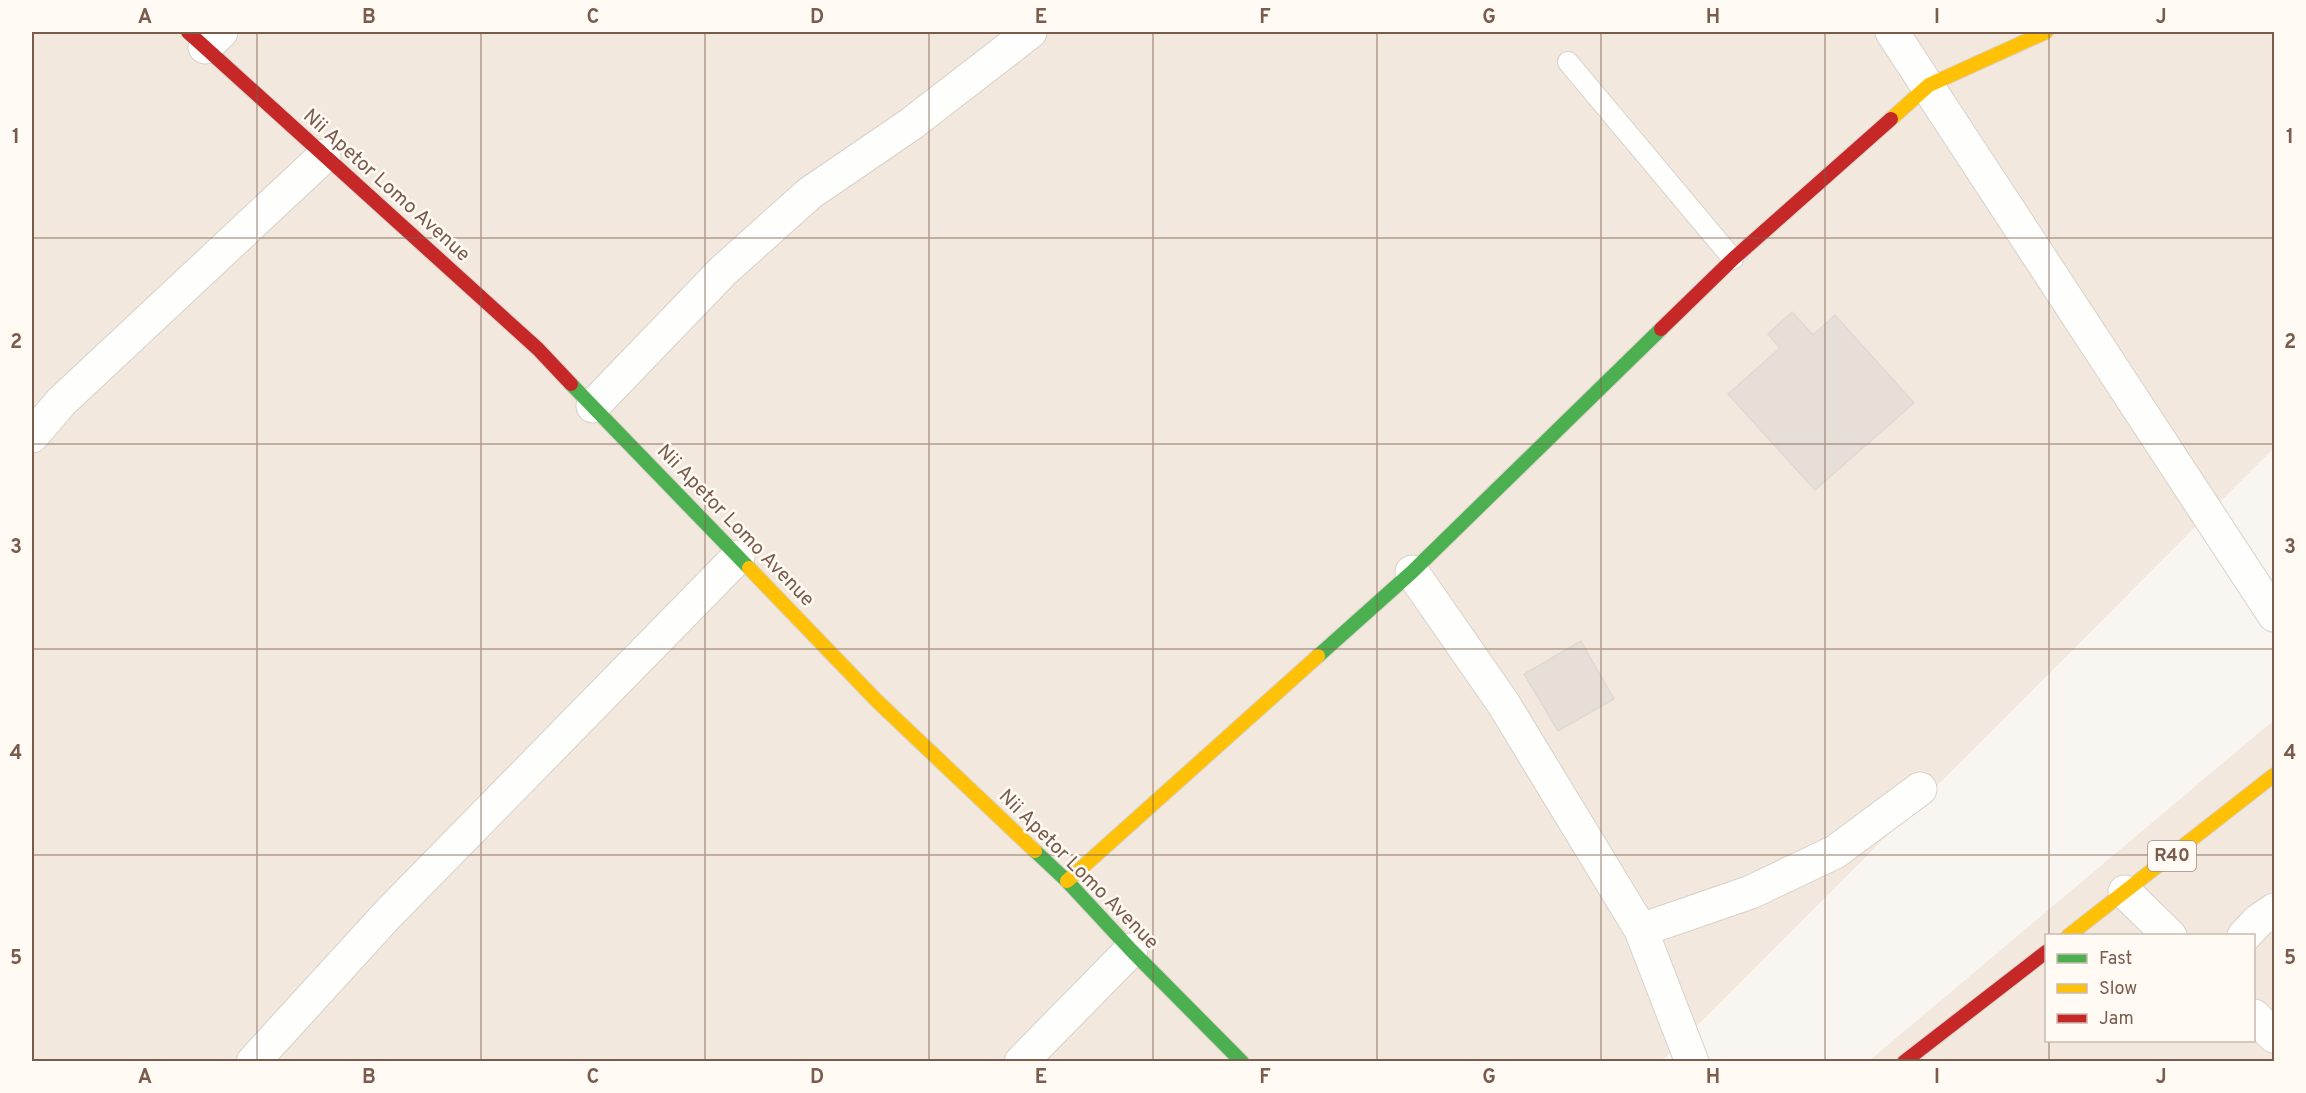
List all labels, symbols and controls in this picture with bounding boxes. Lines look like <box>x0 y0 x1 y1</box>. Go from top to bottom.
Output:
text: A <box>138 5 152 31</box>
text: B <box>362 5 376 31</box>
text: C <box>587 5 599 31</box>
text: D <box>810 5 824 31</box>
text: E <box>1035 5 1047 31</box>
text: F <box>1259 5 1271 31</box>
text: G <box>1482 5 1496 31</box>
text: H <box>1706 5 1720 31</box>
text: I <box>1934 5 1940 31</box>
text: J <box>2155 5 2167 31</box>
street label: Nii Apetor Lomo Avenue <box>297 104 475 268</box>
text: 1 <box>12 125 20 151</box>
text: 1 <box>2286 125 2294 151</box>
text: 2 <box>10 330 22 356</box>
text: 2 <box>2284 330 2296 356</box>
street label: Nii Apetor Lomo Avenue <box>651 439 819 613</box>
text: 3 <box>10 535 22 561</box>
text: 3 <box>2284 535 2296 561</box>
text: 4 <box>10 741 22 767</box>
text: 4 <box>2284 741 2296 767</box>
street label: Nii Apetor Lomo Avenue <box>992 784 1164 956</box>
road number: R40 <box>2148 841 2196 871</box>
legend <box>2045 934 2255 1042</box>
text: 5 <box>10 946 22 972</box>
text: 5 <box>2284 946 2296 972</box>
text: Fast <box>2099 948 2132 971</box>
text: Slow <box>2099 978 2137 1001</box>
text: Jam <box>2099 1008 2134 1031</box>
text: A <box>138 1065 152 1091</box>
text: B <box>362 1065 376 1091</box>
text: C <box>587 1065 599 1091</box>
text: D <box>810 1065 824 1091</box>
text: E <box>1035 1065 1047 1091</box>
text: F <box>1259 1065 1271 1091</box>
text: G <box>1482 1065 1496 1091</box>
text: H <box>1706 1065 1720 1091</box>
text: I <box>1934 1065 1940 1091</box>
text: J <box>2155 1065 2167 1091</box>

